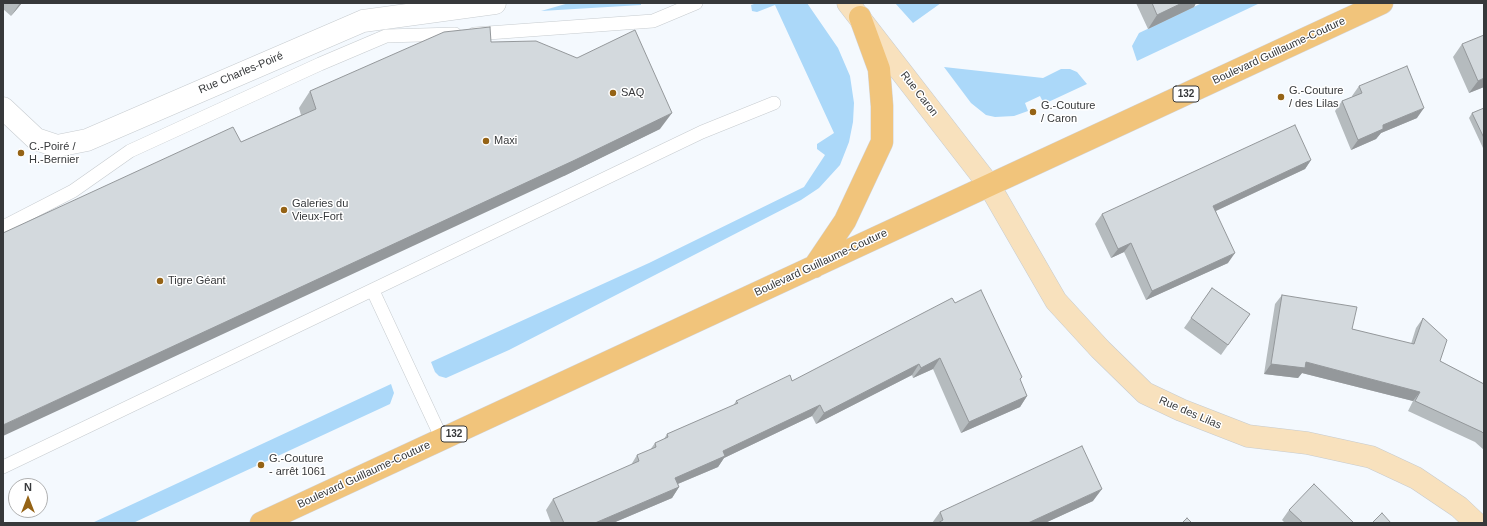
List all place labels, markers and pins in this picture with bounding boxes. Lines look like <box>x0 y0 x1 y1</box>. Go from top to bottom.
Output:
place label: G.-Couture / des Lilas <box>1289 84 1343 110</box>
place label: SAQ <box>621 86 644 100</box>
marker: SAQ <box>608 88 618 98</box>
marker: G.-Couture / des Lilas <box>1276 92 1286 102</box>
place label: G.-Couture / Caron <box>1041 99 1095 125</box>
marker: G.-Couture / Caron <box>1028 107 1038 117</box>
place label: Maxi <box>494 134 517 148</box>
marker: Maxi <box>481 136 491 146</box>
place label: C.-Poiré / H.-Bernier <box>29 140 79 166</box>
marker: C.-Poiré / H.-Bernier <box>16 148 26 158</box>
place label: Galeries du Vieux-Fort <box>292 197 348 223</box>
marker: Galeries du Vieux-Fort <box>279 205 289 215</box>
place label: Tigre Géant <box>168 274 226 288</box>
marker: Tigre Géant <box>155 276 165 286</box>
place label: G.-Couture - arrêt 1061 <box>269 452 326 478</box>
marker: G.-Couture - arrêt 1061 <box>256 460 266 470</box>

